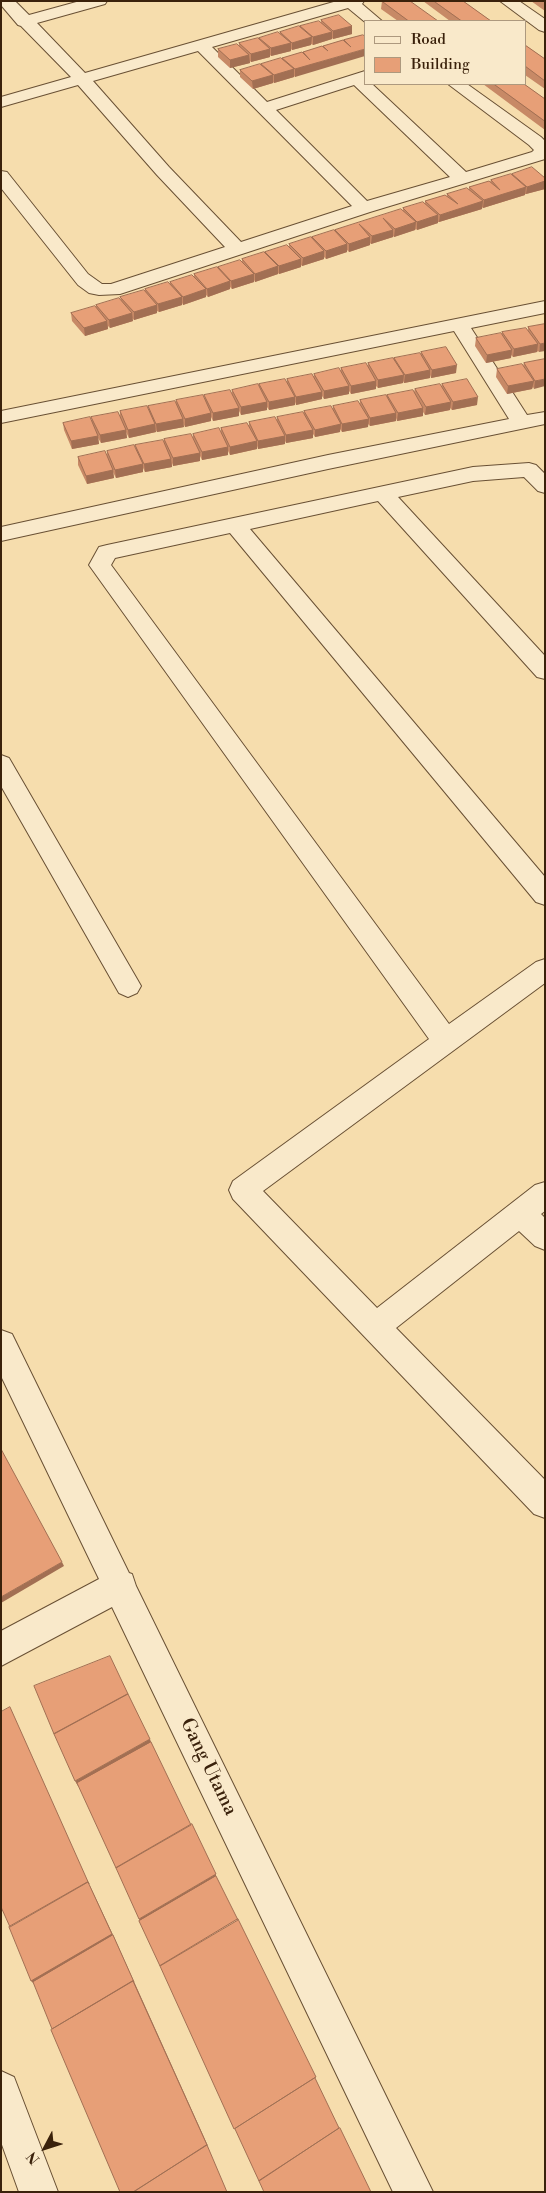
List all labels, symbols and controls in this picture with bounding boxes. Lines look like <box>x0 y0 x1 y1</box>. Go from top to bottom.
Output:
legend <box>364 20 526 85</box>
text: Road <box>411 30 446 49</box>
text: Building <box>411 55 470 74</box>
street label: Gang Utama <box>175 1715 241 1819</box>
north arrow <box>20 2123 70 2173</box>
text: N <box>23 2148 44 2168</box>

